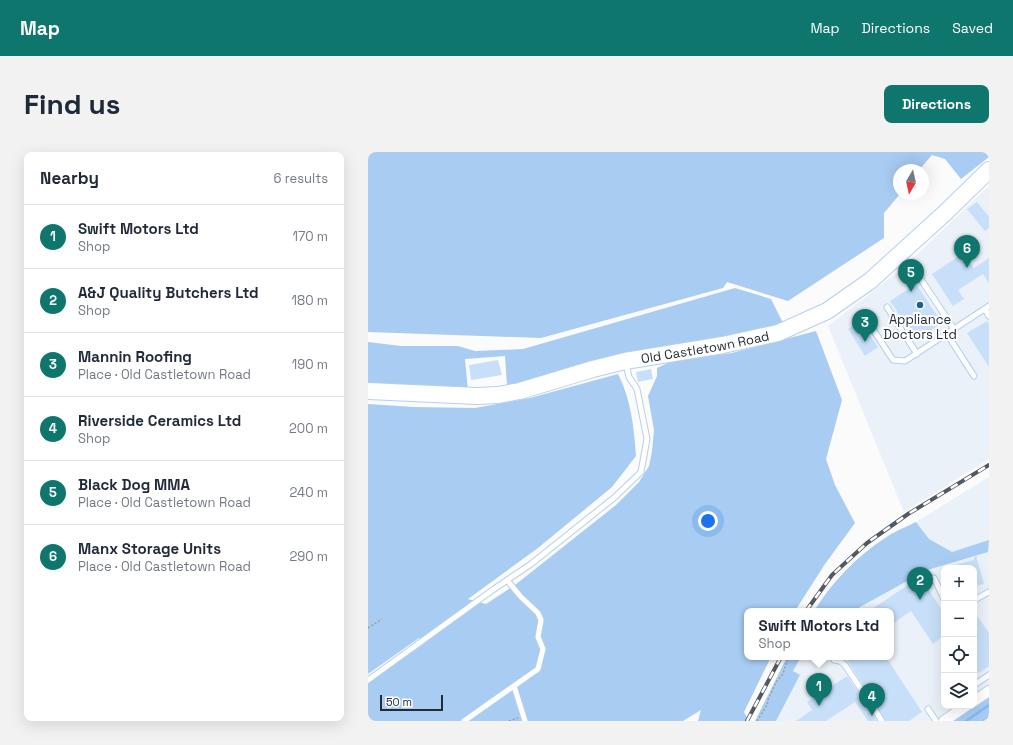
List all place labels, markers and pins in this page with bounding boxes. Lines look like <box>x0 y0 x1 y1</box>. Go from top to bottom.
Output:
pin: 6 <box>954 235 980 268</box>
pin: 5 <box>898 259 924 292</box>
marker: Appliance Doctors Ltd <box>915 300 925 310</box>
pin: 3 <box>852 309 878 342</box>
place label: Appliance Doctors Ltd <box>883 311 957 343</box>
pin: 2 <box>907 567 933 600</box>
pin: 1 <box>806 673 832 706</box>
pin: 4 <box>859 683 885 716</box>

